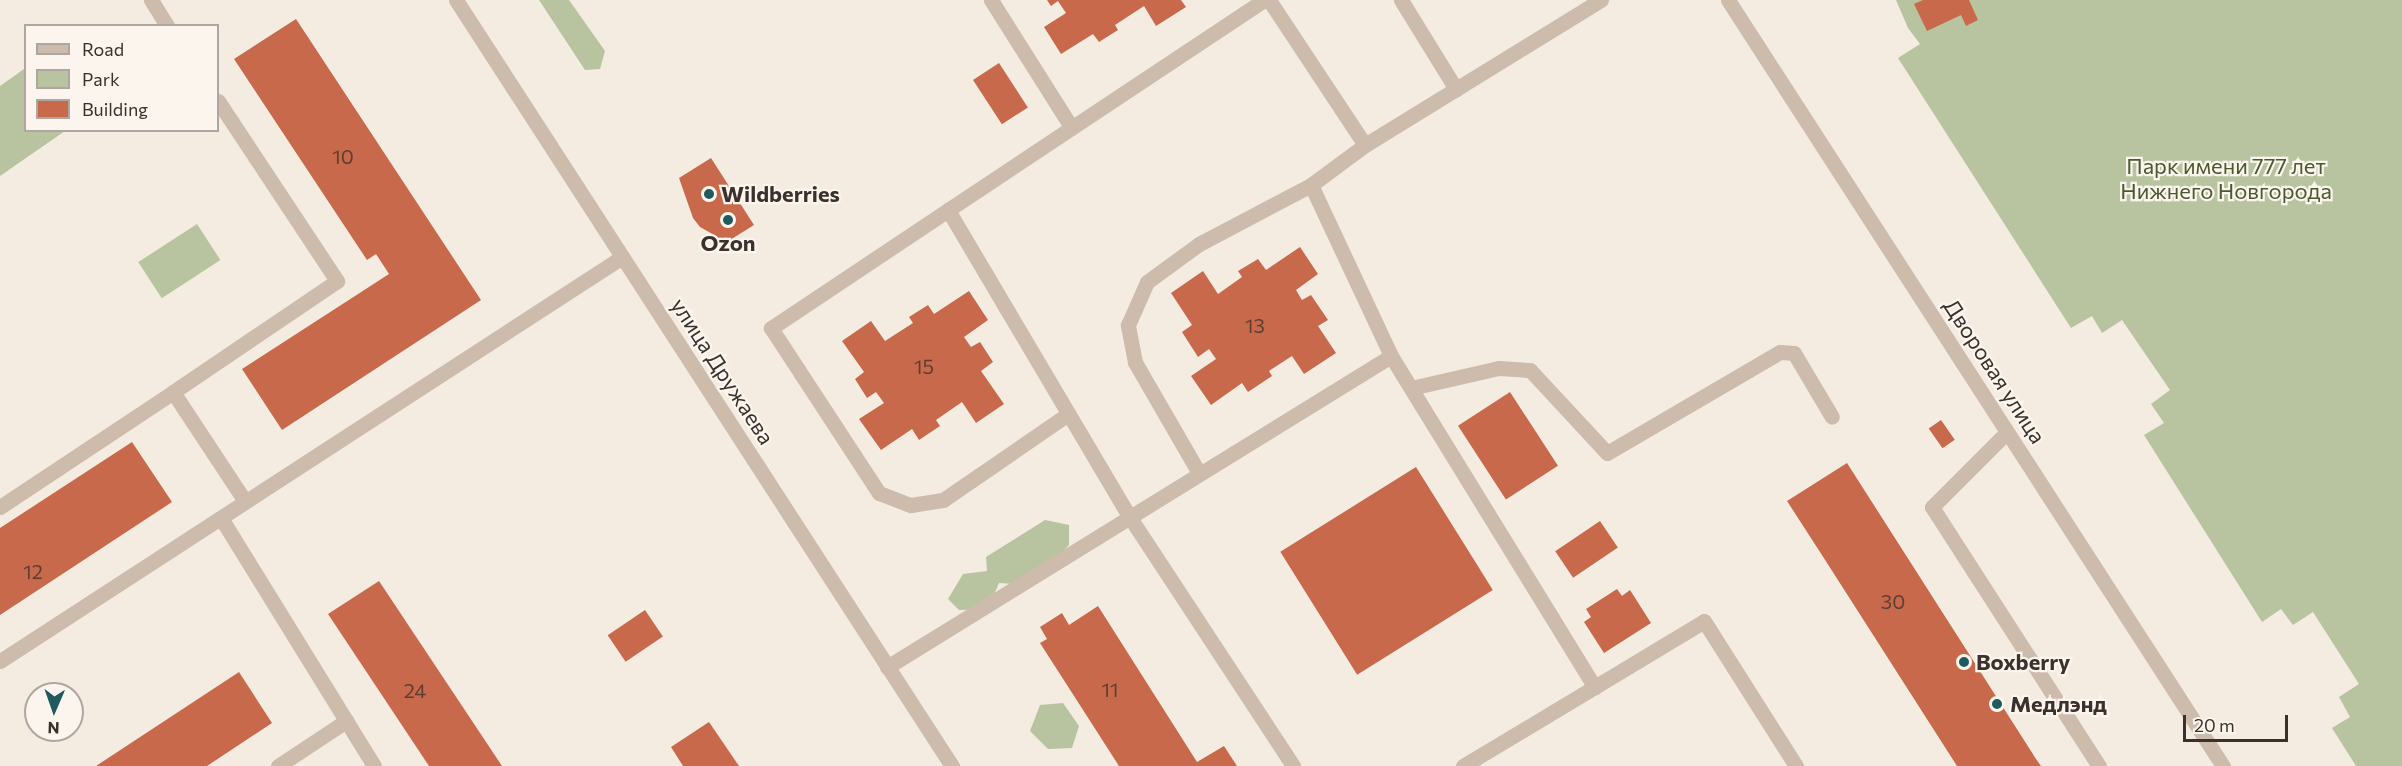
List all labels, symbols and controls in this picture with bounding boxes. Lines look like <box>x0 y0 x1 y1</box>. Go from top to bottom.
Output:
legend <box>24 24 219 132</box>
text: Road <box>82 38 124 60</box>
text: Park <box>82 68 120 90</box>
text: Building <box>82 98 148 120</box>
house number: 10 <box>332 144 354 168</box>
park label: Парк имени 777 лет Нижнего Новгорода <box>2120 152 2332 204</box>
place label: Wildberries <box>721 181 840 207</box>
marker: Wildberries <box>702 187 716 201</box>
marker: Ozon <box>721 213 735 227</box>
place label: Ozon <box>700 230 756 256</box>
street label: улица Дружаева <box>666 293 780 449</box>
street label: Дворовая улица <box>1938 294 2052 448</box>
house number: 13 <box>1245 313 1265 337</box>
house number: 15 <box>914 354 934 378</box>
house number: 12 <box>23 559 43 583</box>
house number: 30 <box>1881 589 1905 613</box>
place label: Boxberry <box>1976 649 2070 675</box>
marker: Boxberry <box>1957 655 1971 669</box>
house number: 11 <box>1101 677 1119 701</box>
house number: 24 <box>404 678 426 702</box>
north arrow <box>24 682 84 742</box>
place label: Медлэнд <box>2010 691 2107 717</box>
marker: Медлэнд <box>1988 695 2006 713</box>
scale bar <box>2186 703 2291 741</box>
text: 20 m <box>2194 714 2235 736</box>
text: N <box>47 719 60 738</box>

